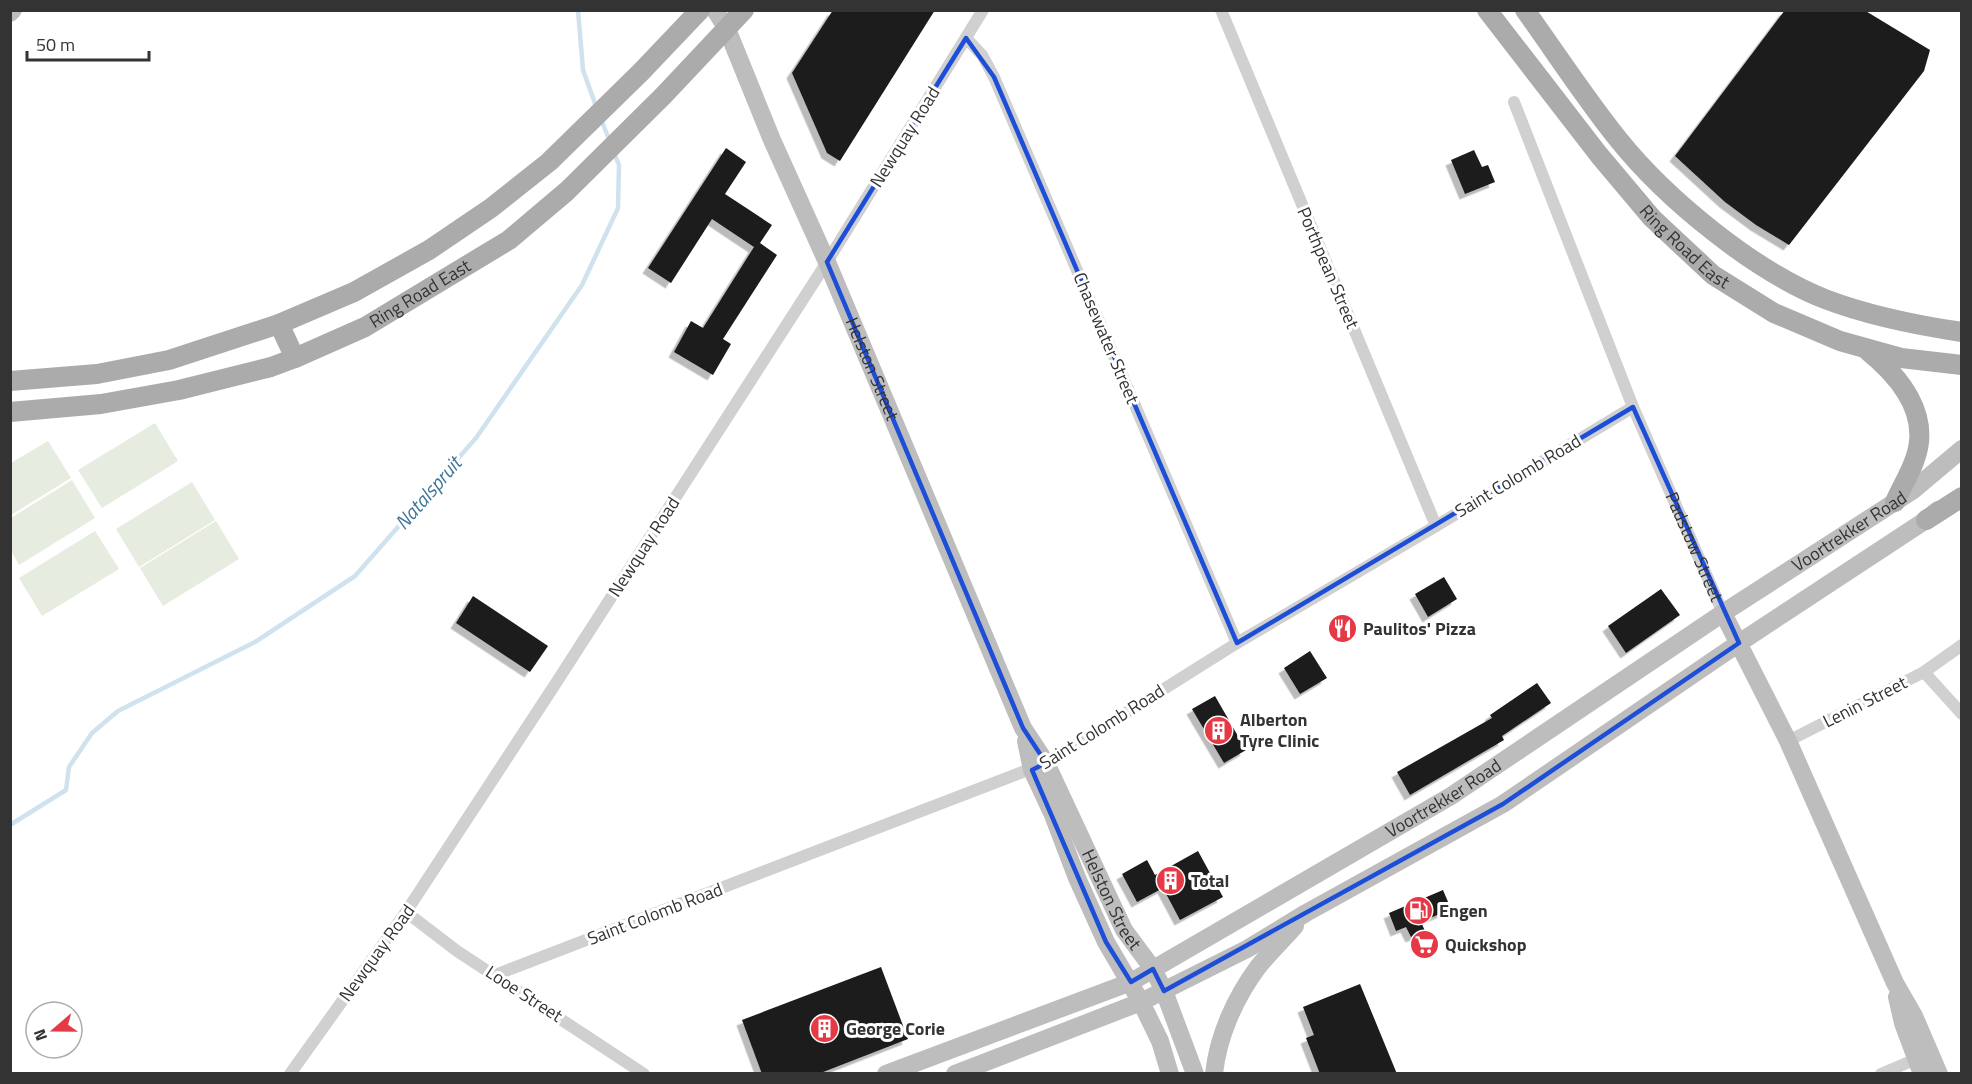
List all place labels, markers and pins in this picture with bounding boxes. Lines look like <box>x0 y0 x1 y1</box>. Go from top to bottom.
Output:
restaurant icon: Paulitos' Pizza <box>1326 613 1358 645</box>
place label: Paulitos' Pizza <box>1363 615 1476 642</box>
place label: Alberton Tyre Clinic <box>1240 706 1319 754</box>
building icon: Alberton Tyre Clinic <box>1203 714 1235 746</box>
building icon: Total <box>1154 865 1186 897</box>
place label: Total <box>1191 867 1229 894</box>
fuel station icon: Engen <box>1402 895 1434 927</box>
place label: Engen <box>1439 897 1488 924</box>
supermarket icon: Quickshop <box>1408 929 1440 961</box>
place label: Quickshop <box>1445 931 1527 958</box>
building icon: George Corie <box>809 1013 841 1045</box>
place label: George Corie <box>846 1015 945 1042</box>

